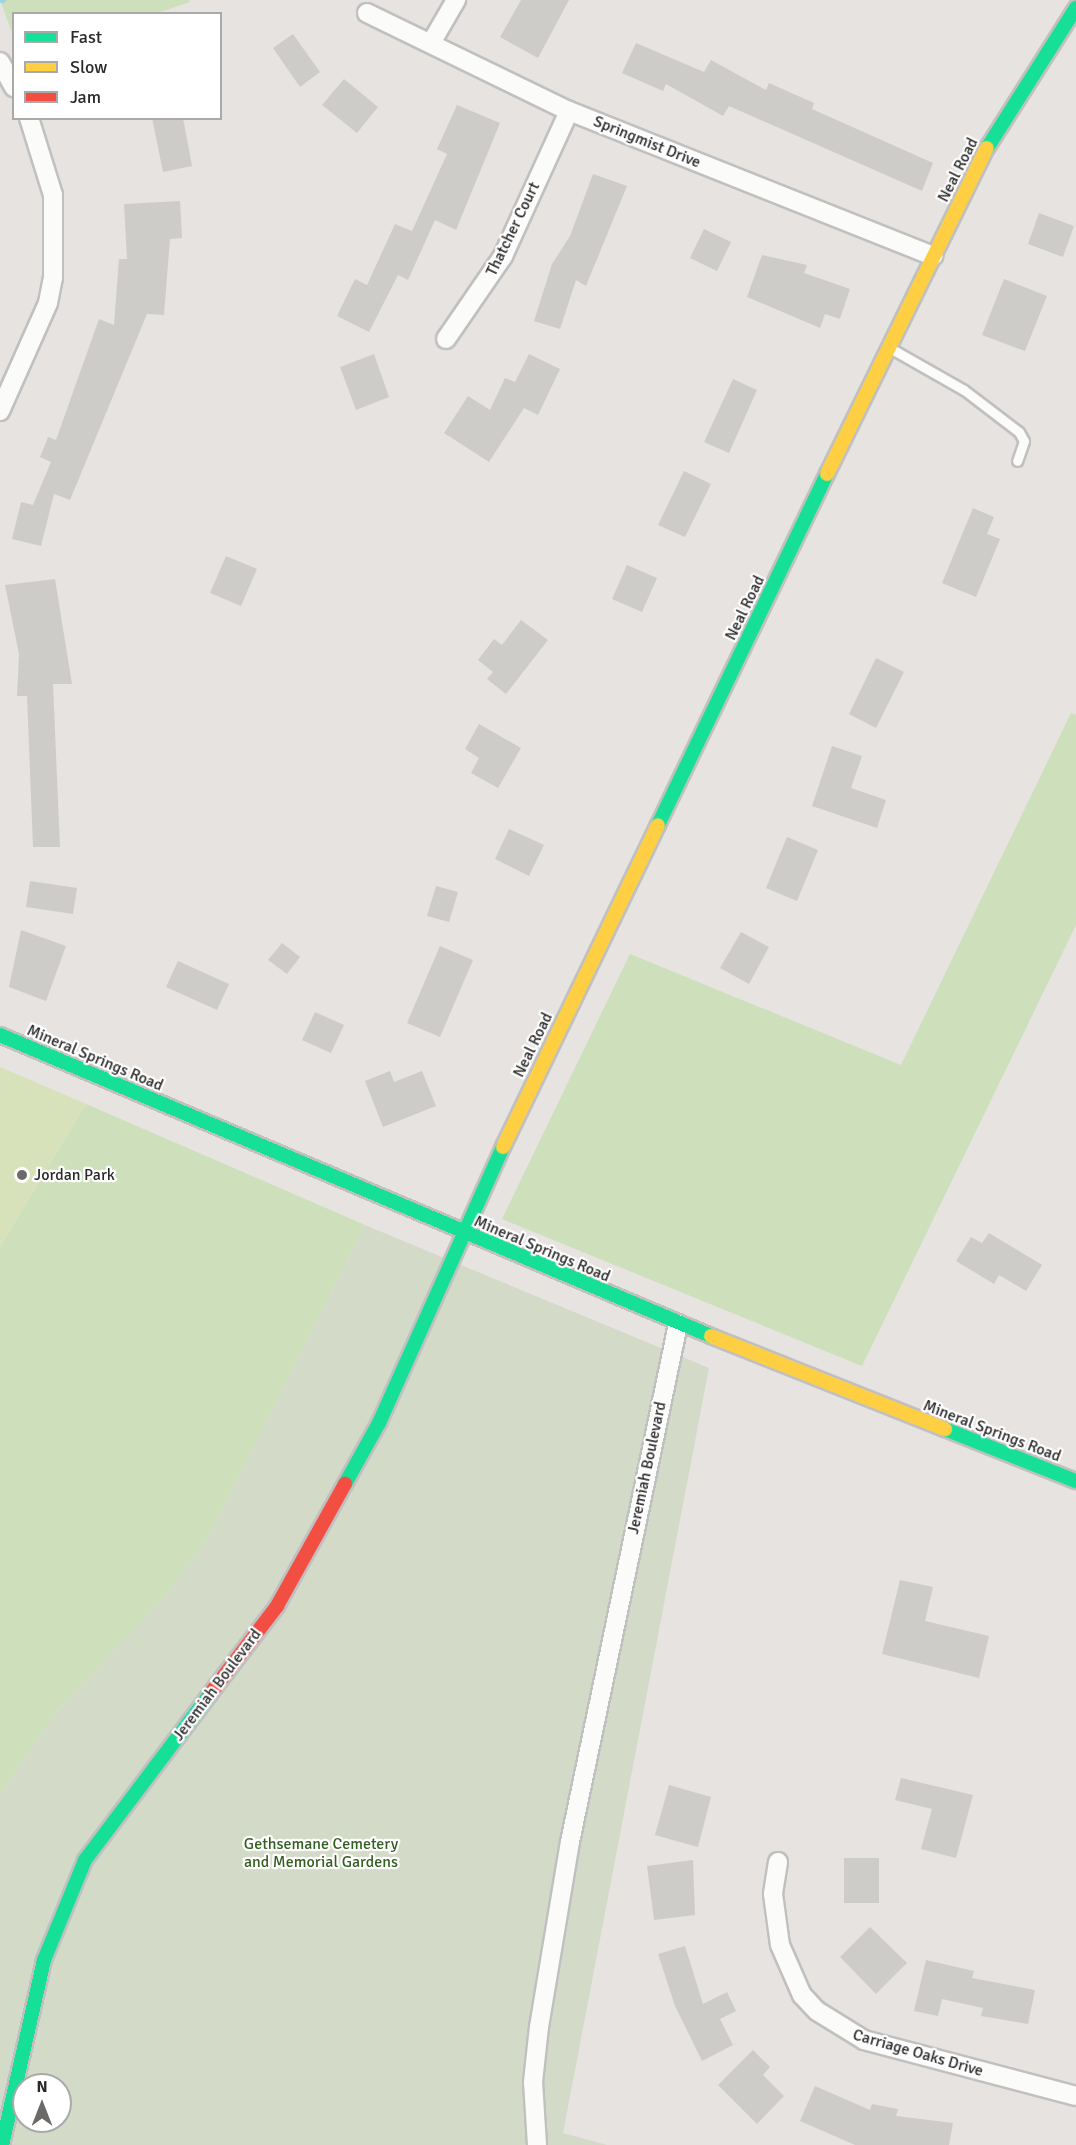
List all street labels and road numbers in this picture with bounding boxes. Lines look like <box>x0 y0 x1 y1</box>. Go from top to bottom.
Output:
street label: Springmist Drive <box>591 112 703 172</box>
street label: Neal Road <box>934 135 982 205</box>
street label: Thatcher Court <box>482 179 544 279</box>
street label: Neal Road <box>721 573 769 643</box>
street label: Neal Road <box>509 1010 557 1080</box>
street label: Mineral Springs Road <box>24 1021 166 1095</box>
street label: Mineral Springs Road <box>471 1212 613 1286</box>
street label: Mineral Springs Road <box>920 1396 1064 1466</box>
street label: Jeremiah Boulevard <box>624 1400 670 1536</box>
street label: Jeremiah Boulevard <box>169 1625 265 1745</box>
street label: Carriage Oaks Drive <box>851 2025 985 2081</box>

